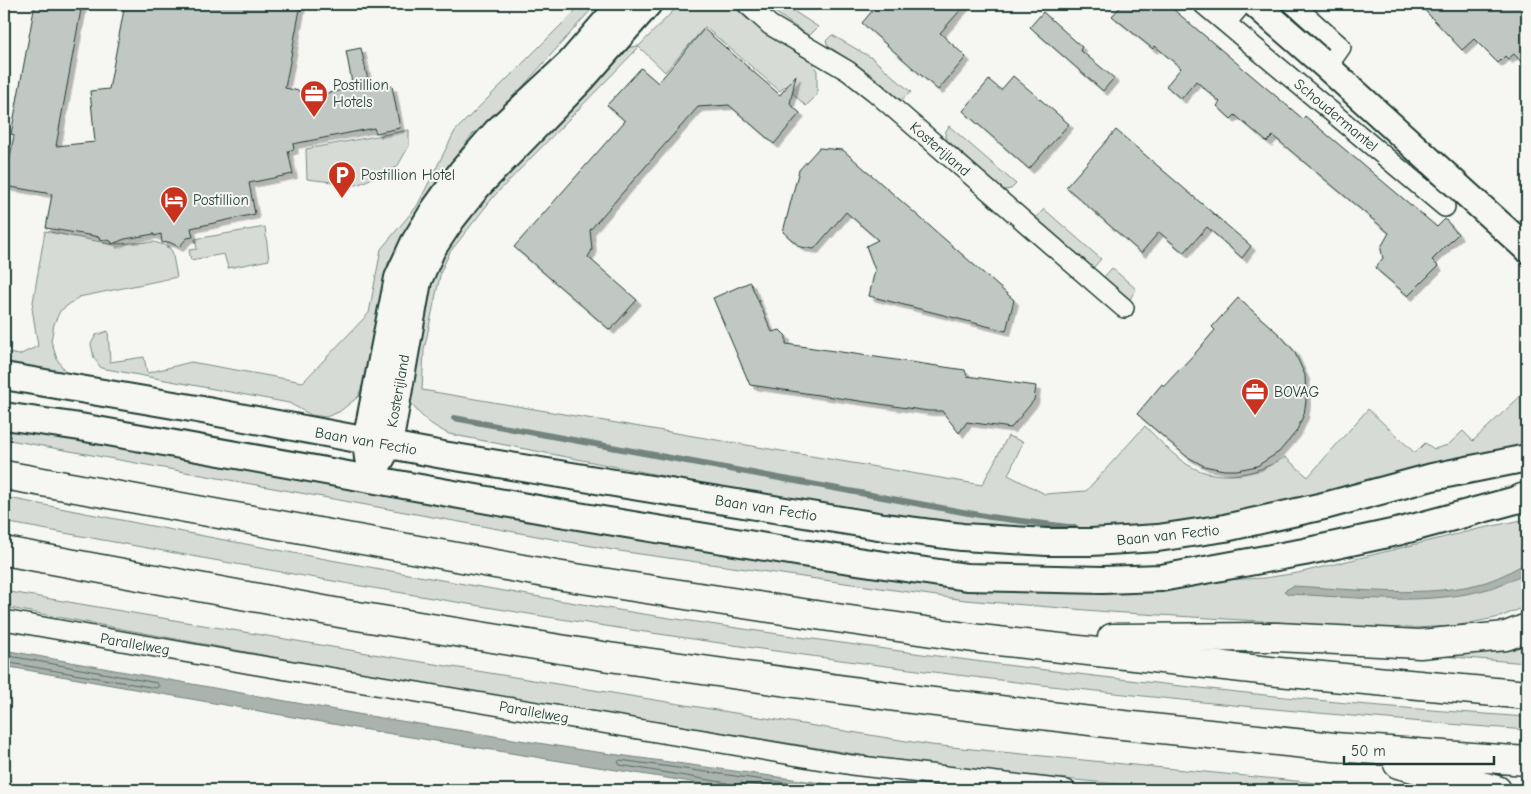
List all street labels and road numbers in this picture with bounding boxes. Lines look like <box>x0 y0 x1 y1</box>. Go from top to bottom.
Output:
street label: Schoudermantel <box>1291 75 1381 155</box>
street label: Kosterijland <box>906 118 974 180</box>
street label: Kosterijland <box>383 353 413 429</box>
street label: Baan van Fectio <box>314 423 418 459</box>
street label: Baan van Fectio <box>714 491 818 525</box>
street label: Baan van Fectio <box>1116 521 1220 549</box>
street label: Parallelweg <box>99 629 171 659</box>
street label: Parallelweg <box>498 697 570 727</box>

